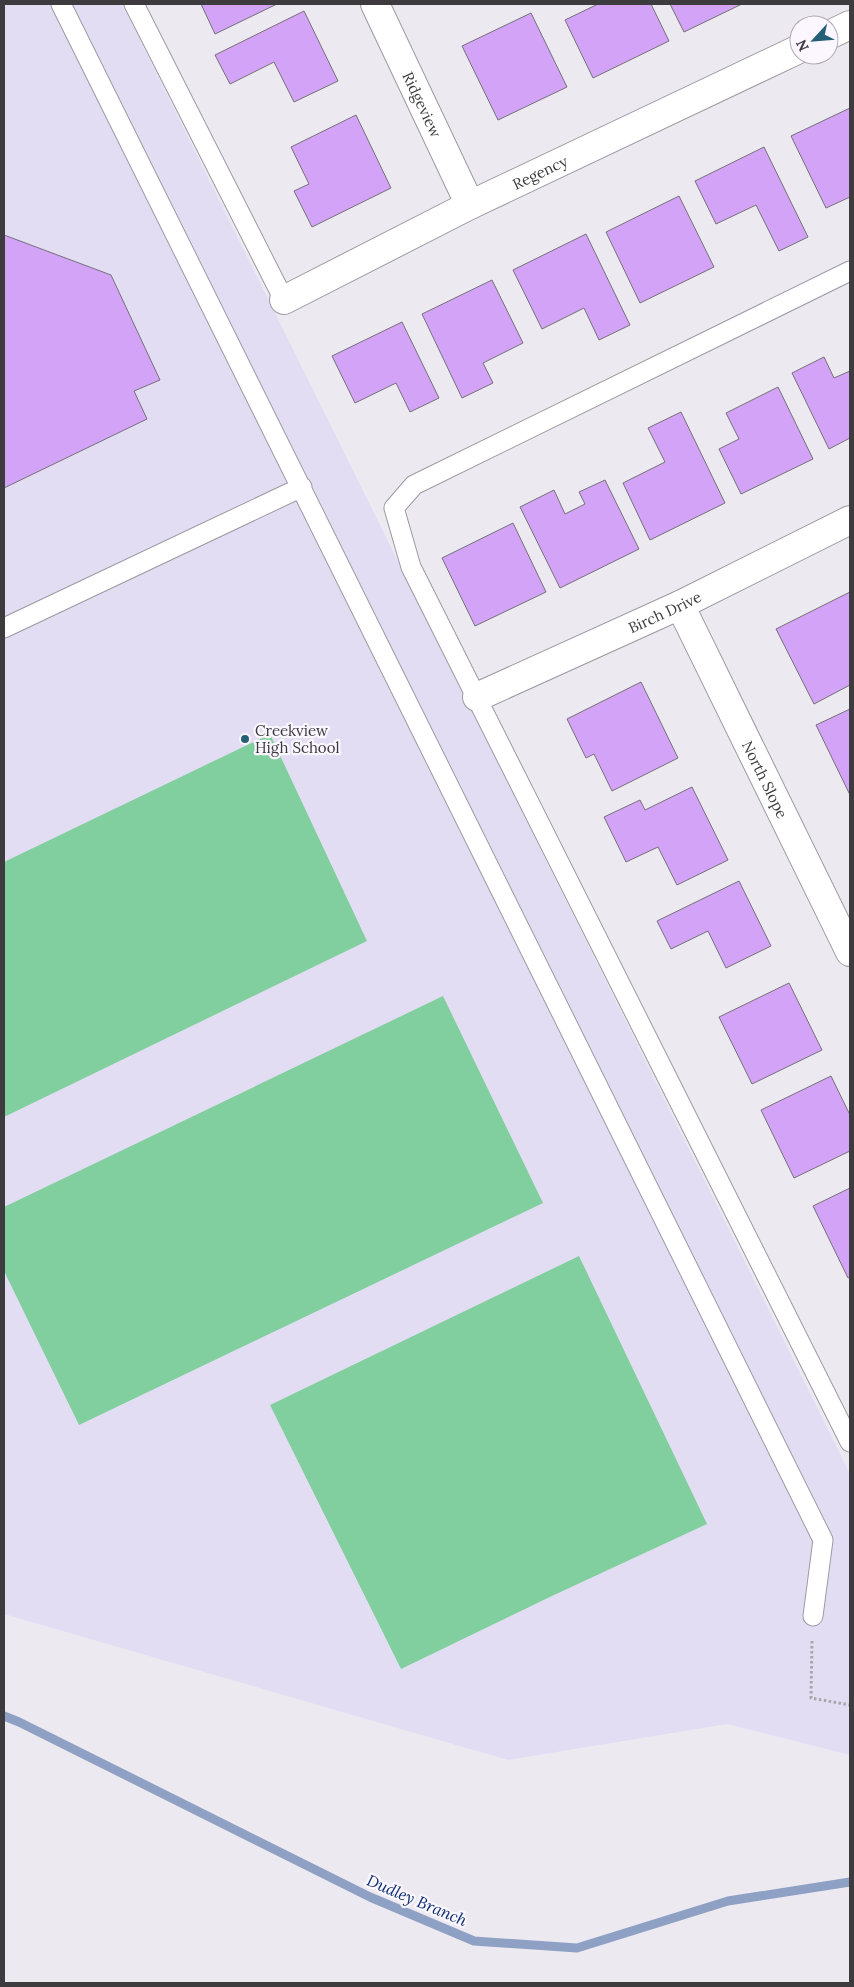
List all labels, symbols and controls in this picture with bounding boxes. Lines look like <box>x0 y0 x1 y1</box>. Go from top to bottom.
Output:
north arrow <box>789 15 839 65</box>
text: N <box>792 37 813 55</box>
street label: Ridgeview <box>399 68 446 140</box>
street label: Regency <box>509 151 570 193</box>
street label: Birch Drive <box>625 587 704 637</box>
place label: Creekview High School <box>255 721 340 757</box>
marker: Creekview High School <box>239 733 251 745</box>
street label: North Slope <box>738 737 792 821</box>
water label: Dudley Branch <box>364 1870 470 1930</box>

